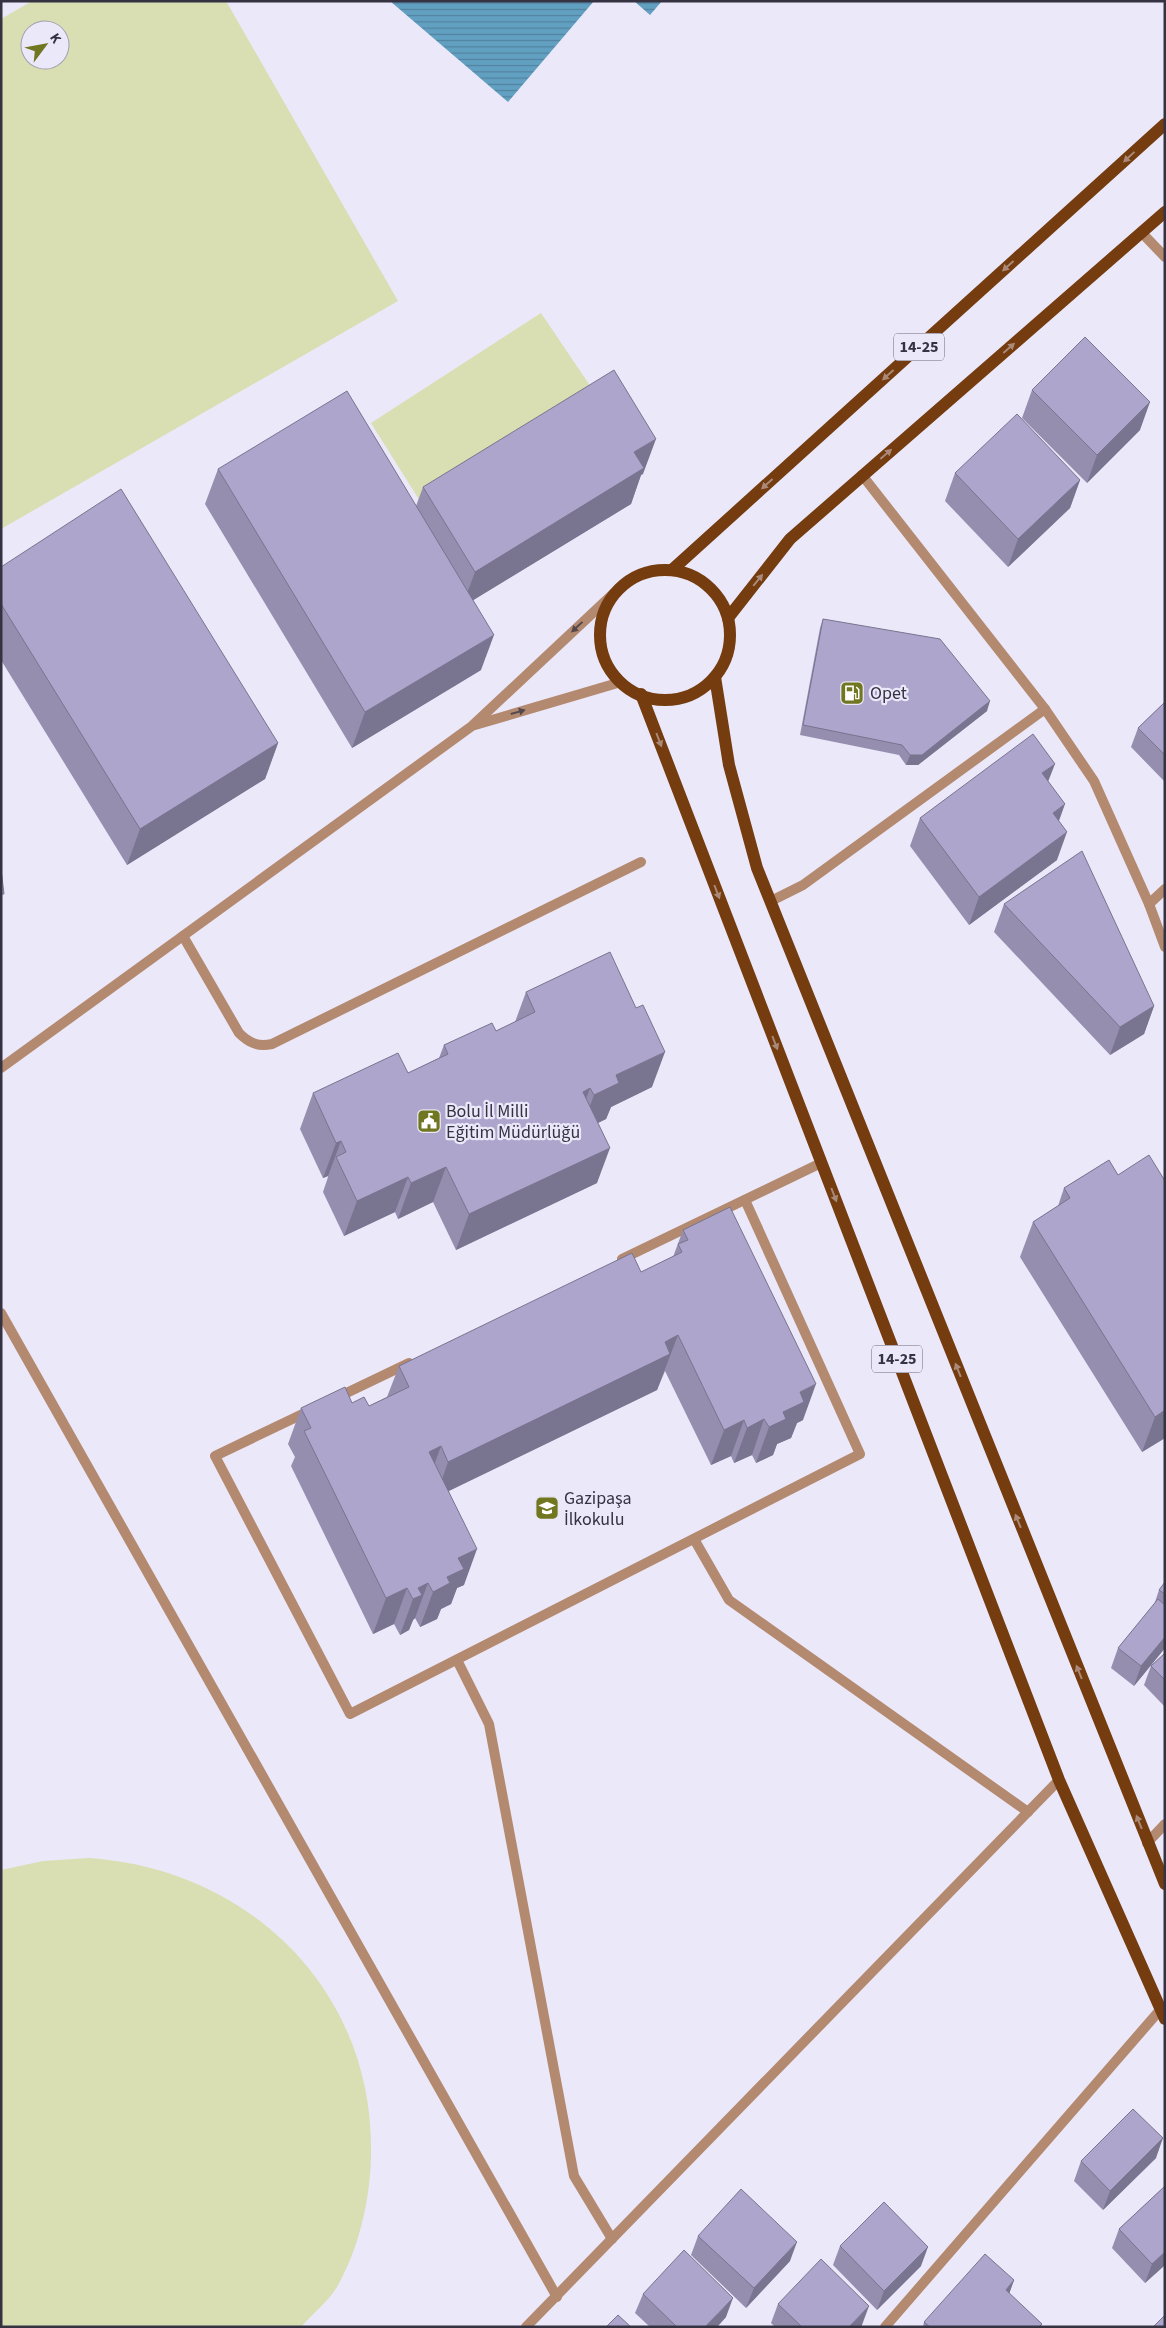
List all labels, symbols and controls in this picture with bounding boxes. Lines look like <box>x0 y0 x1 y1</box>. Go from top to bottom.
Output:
north arrow <box>20 20 70 70</box>
text: K <box>44 30 66 48</box>
one-way arrow <box>1123 151 1135 163</box>
one-way arrow <box>1002 261 1015 272</box>
road number: 14-25 <box>894 334 944 361</box>
one-way arrow <box>1002 342 1014 354</box>
one-way arrow <box>882 369 894 381</box>
one-way arrow <box>879 448 891 460</box>
one-way arrow <box>762 478 774 490</box>
one-way arrow <box>752 574 763 587</box>
one-way arrow <box>572 621 584 633</box>
fuel station icon: Opet <box>839 680 865 706</box>
place label: Opet <box>870 681 907 706</box>
one-way arrow <box>511 708 526 716</box>
one-way arrow <box>655 733 663 748</box>
one-way arrow <box>713 885 721 900</box>
one-way arrow <box>772 1036 780 1051</box>
place label: Bolu İl Milli Eğitim Müdürlüğü <box>446 1099 580 1145</box>
public building icon: Bolu İl Milli Eğitim Müdürlüğü <box>416 1108 442 1134</box>
one-way arrow <box>830 1188 838 1202</box>
road number: 14-25 <box>872 1346 922 1372</box>
one-way arrow <box>954 1362 962 1377</box>
place label: Gazipaşa İlkokulu <box>564 1486 632 1532</box>
school or university icon: Gazipaşa İlkokulu <box>534 1495 560 1521</box>
one-way arrow <box>1014 1514 1022 1528</box>
one-way arrow <box>1075 1664 1082 1679</box>
one-way arrow <box>1135 1815 1142 1830</box>

